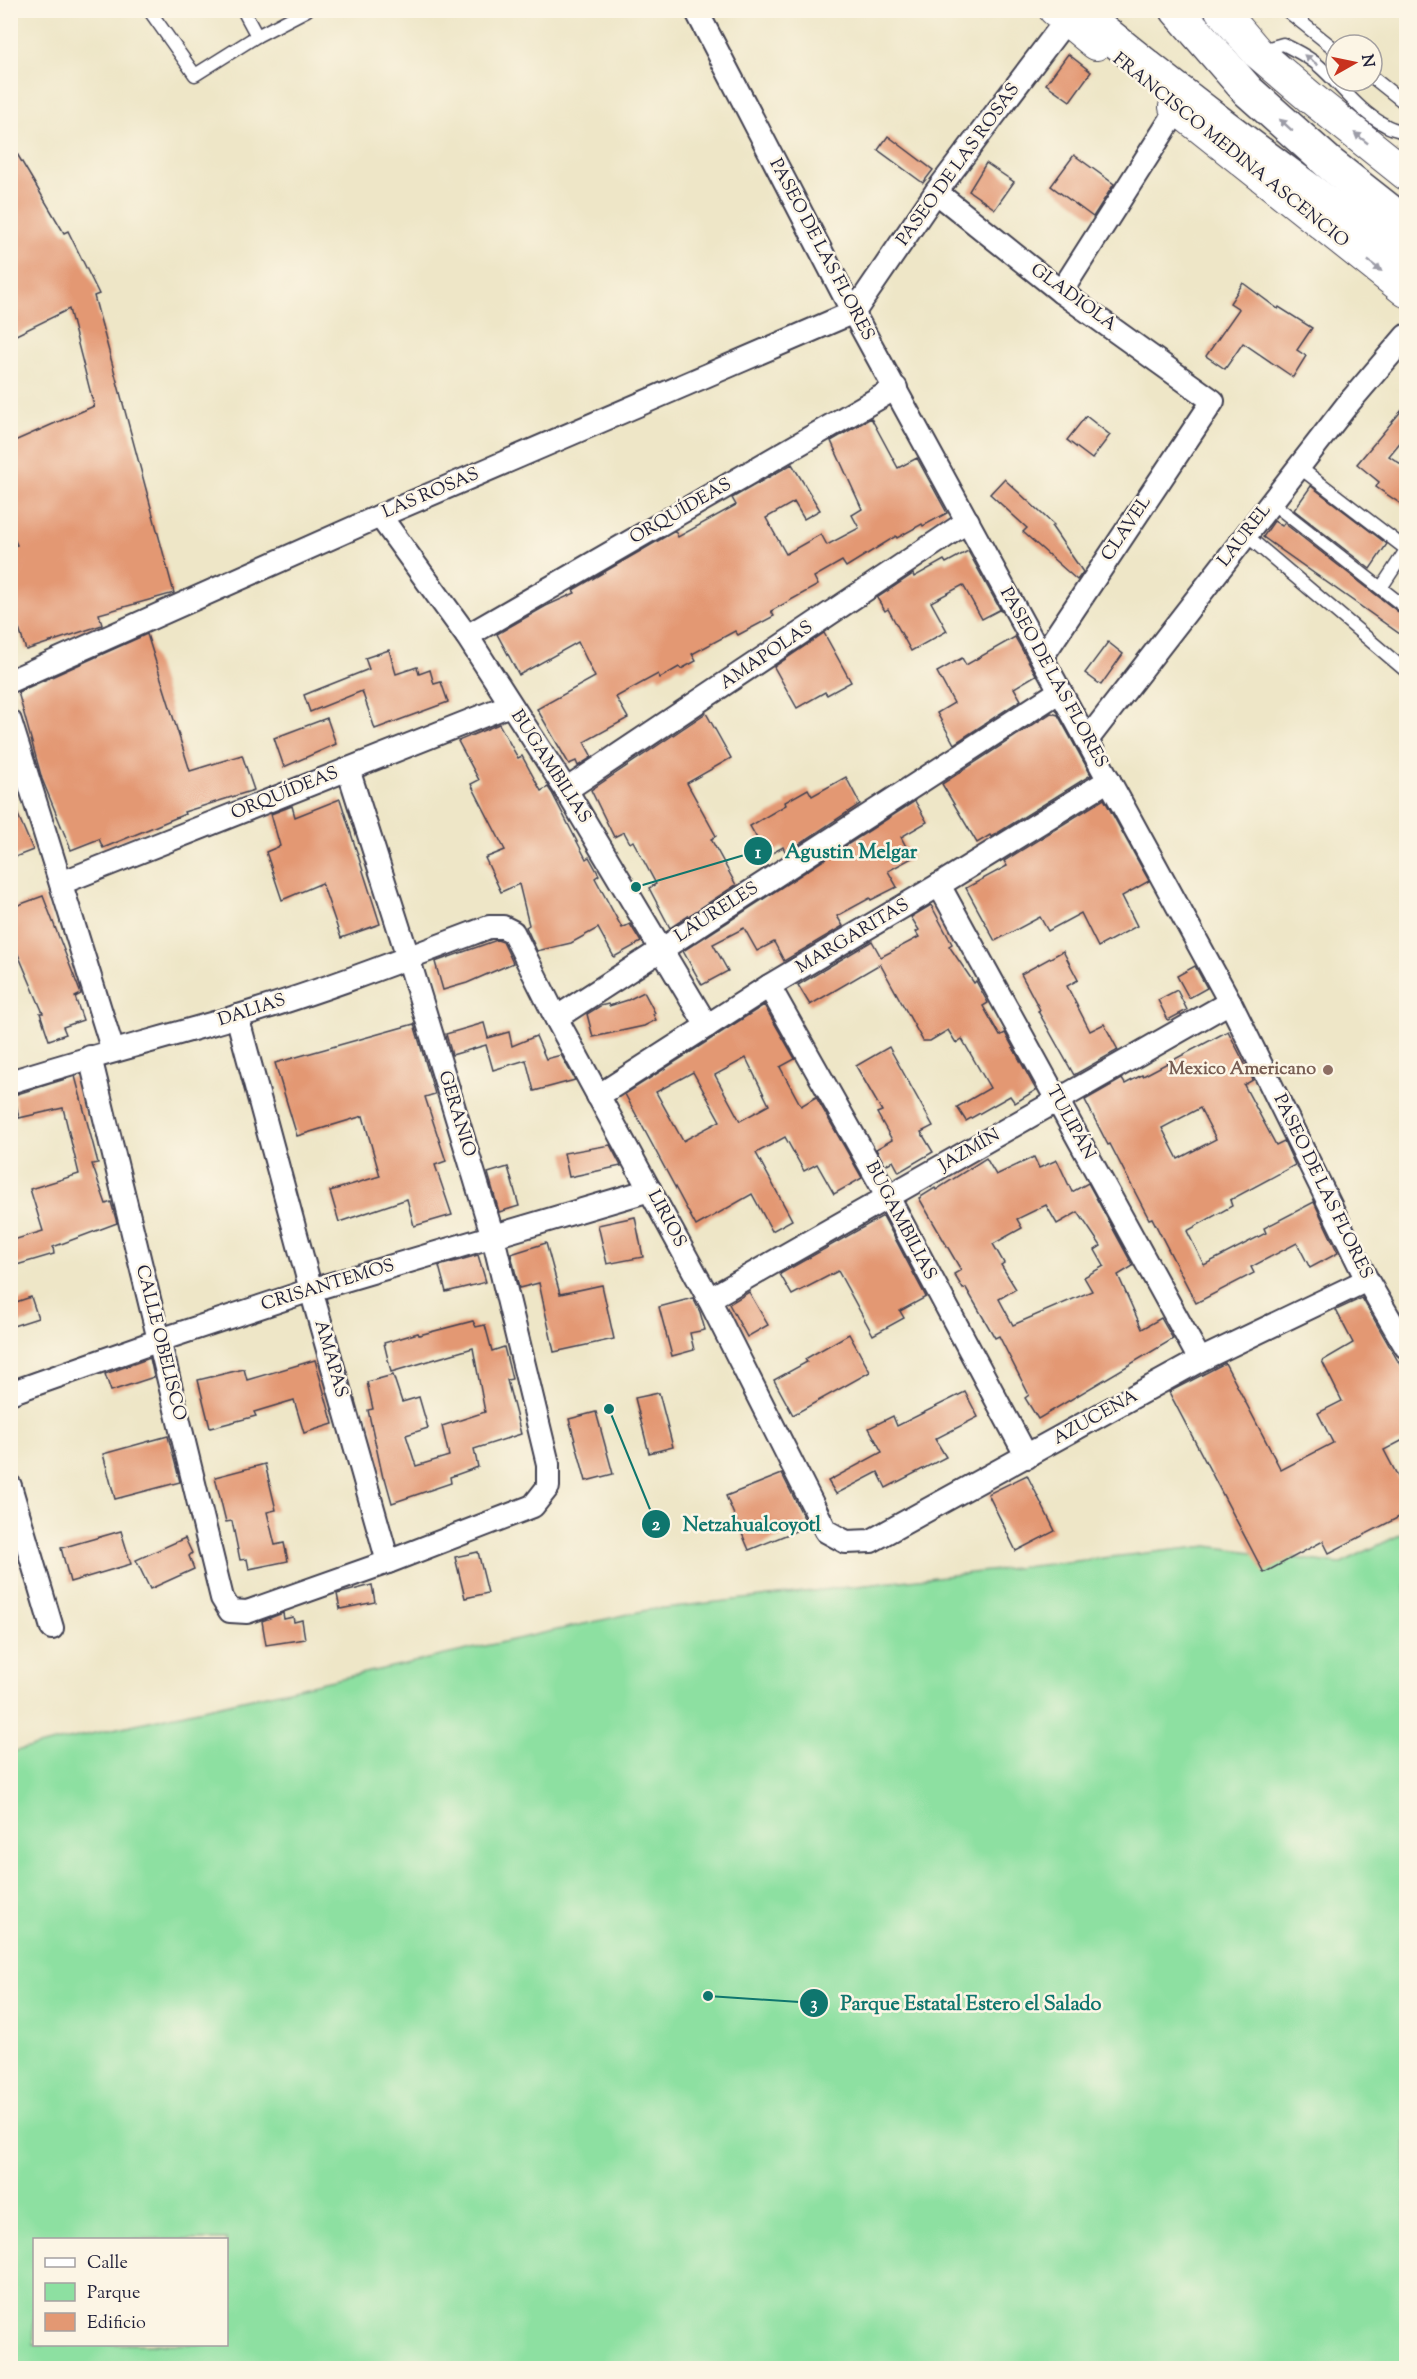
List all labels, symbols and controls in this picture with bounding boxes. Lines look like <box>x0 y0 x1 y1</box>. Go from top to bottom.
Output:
north arrow <box>1324 33 1384 93</box>
street label: FRANCISCO MEDINA ASCENCIO <box>1106 47 1354 255</box>
text: N <box>1354 53 1379 69</box>
one-way arrow <box>1304 54 1320 66</box>
street label: PASEO DE LAS ROSAS <box>891 78 1027 252</box>
one-way arrow <box>1279 119 1294 132</box>
one-way arrow <box>1353 132 1368 144</box>
street label: PASEO DE LAS FLORES <box>762 154 880 346</box>
street label: GLADIOLA <box>1024 258 1122 338</box>
one-way arrow <box>1367 260 1382 272</box>
street label: LAS ROSAS <box>379 462 483 526</box>
street label: ORQUÍDEAS <box>625 472 737 552</box>
street label: CLAVEL <box>1096 491 1158 567</box>
street label: LAUREL <box>1212 499 1278 573</box>
street label: PASEO DE LAS FLORES <box>992 583 1114 773</box>
street label: AMAPOLAS <box>715 615 819 697</box>
street label: BUGAMBILIAS <box>503 705 597 829</box>
street label: ORQUÍDEAS <box>227 761 343 827</box>
callout: Agustin Melgar <box>743 832 930 870</box>
text: Agustin Melgar <box>785 839 918 868</box>
text: 1 <box>755 841 762 867</box>
street label: LAURELES <box>670 876 764 950</box>
street label: MARGARITAS <box>791 893 915 981</box>
street label: DALIAS <box>215 988 289 1034</box>
place label: Mexico Americano <box>1169 1057 1316 1083</box>
marker: Mexico Americano <box>1321 1063 1335 1077</box>
street label: GERANIO <box>431 1068 481 1160</box>
street label: TULIPÁN <box>1039 1081 1101 1165</box>
street label: PASEO DE LAS FLORES <box>1266 1090 1378 1284</box>
street label: JAZMÍN <box>934 1123 1005 1179</box>
street label: BUGAMBILIAS <box>858 1157 942 1285</box>
street label: LIRIOS <box>640 1186 692 1252</box>
street label: CRISANTEMOS <box>258 1253 398 1319</box>
street label: CALLE OBELISCO <box>128 1262 192 1424</box>
street label: AMAPAS <box>307 1317 353 1401</box>
street label: AZUCENA <box>1049 1384 1144 1452</box>
callout: Netzahualcoyotl <box>641 1505 834 1543</box>
text: Netzahualcoyotl <box>683 1512 822 1541</box>
text: 2 <box>652 1513 661 1539</box>
callout: Parque Estatal Estero el Salado <box>799 1984 1113 2022</box>
text: Parque Estatal Estero el Salado <box>841 1991 1101 2020</box>
text: 3 <box>810 1992 818 2018</box>
legend <box>33 2238 228 2346</box>
text: Calle <box>87 2251 128 2277</box>
text: Parque <box>87 2281 140 2307</box>
text: Edificio <box>87 2311 146 2337</box>

